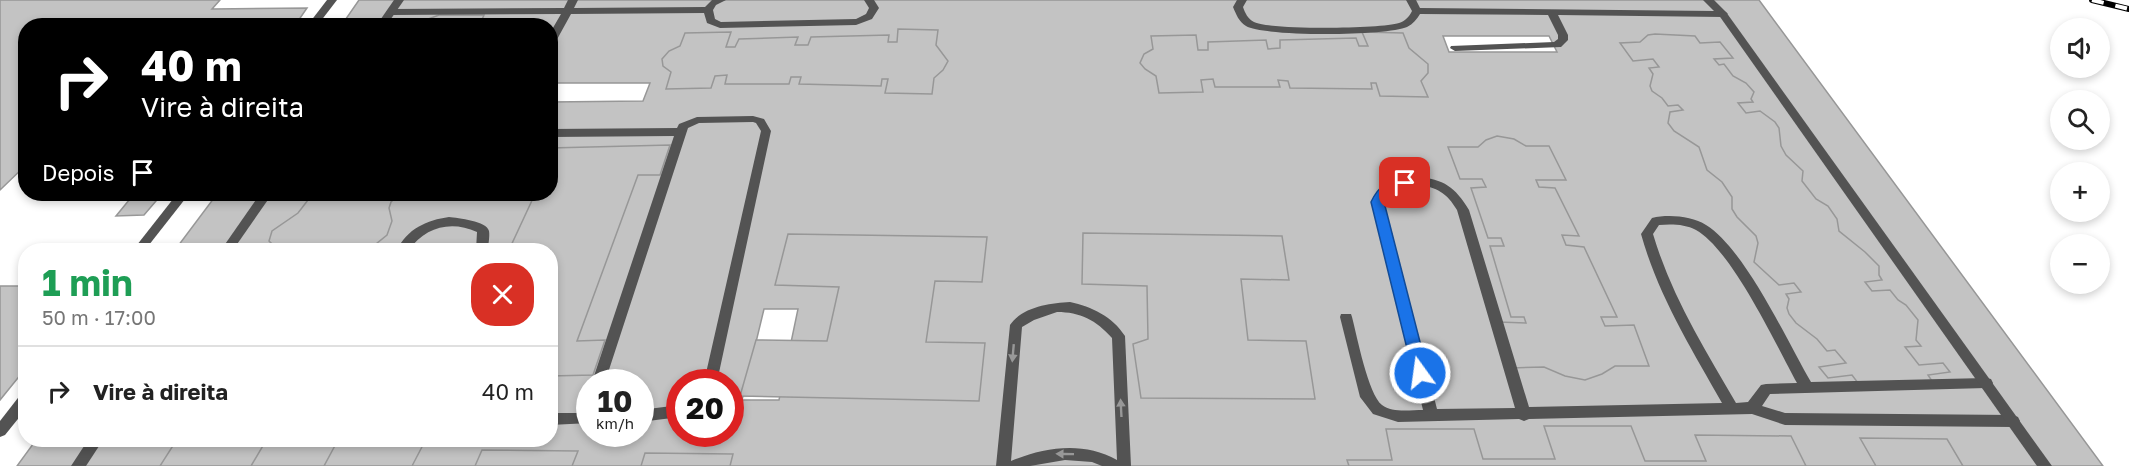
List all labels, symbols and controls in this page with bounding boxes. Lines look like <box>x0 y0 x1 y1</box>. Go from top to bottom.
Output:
map controls <box>2050 18 2110 294</box>
button: sound <box>2050 18 2110 78</box>
text: 40 m <box>141 40 242 90</box>
icon: right <box>42 42 120 120</box>
button: search <box>2050 90 2110 150</box>
text: Vire à direita <box>141 91 304 123</box>
icon: arrive <box>126 156 159 189</box>
pin <box>1379 157 1430 208</box>
text: Depois <box>42 159 114 186</box>
button: + <box>2050 162 2110 222</box>
icon: arrive <box>1388 166 1421 199</box>
button: − <box>2050 234 2110 294</box>
text: 1 min <box>42 261 133 304</box>
button: close <box>471 263 534 326</box>
text: 50 m · 17:00 <box>42 305 156 329</box>
position arrow <box>1388 341 1452 405</box>
one-way arrow <box>1008 343 1018 362</box>
speed limit sign: 20 <box>666 369 744 447</box>
icon: right <box>42 375 75 408</box>
text: Vire à direita <box>93 378 228 405</box>
text: 40 m <box>482 378 534 405</box>
text: 10 <box>598 383 632 419</box>
one-way arrow <box>1117 398 1126 417</box>
text: km/h <box>596 414 634 432</box>
one-way arrow <box>1055 449 1074 459</box>

